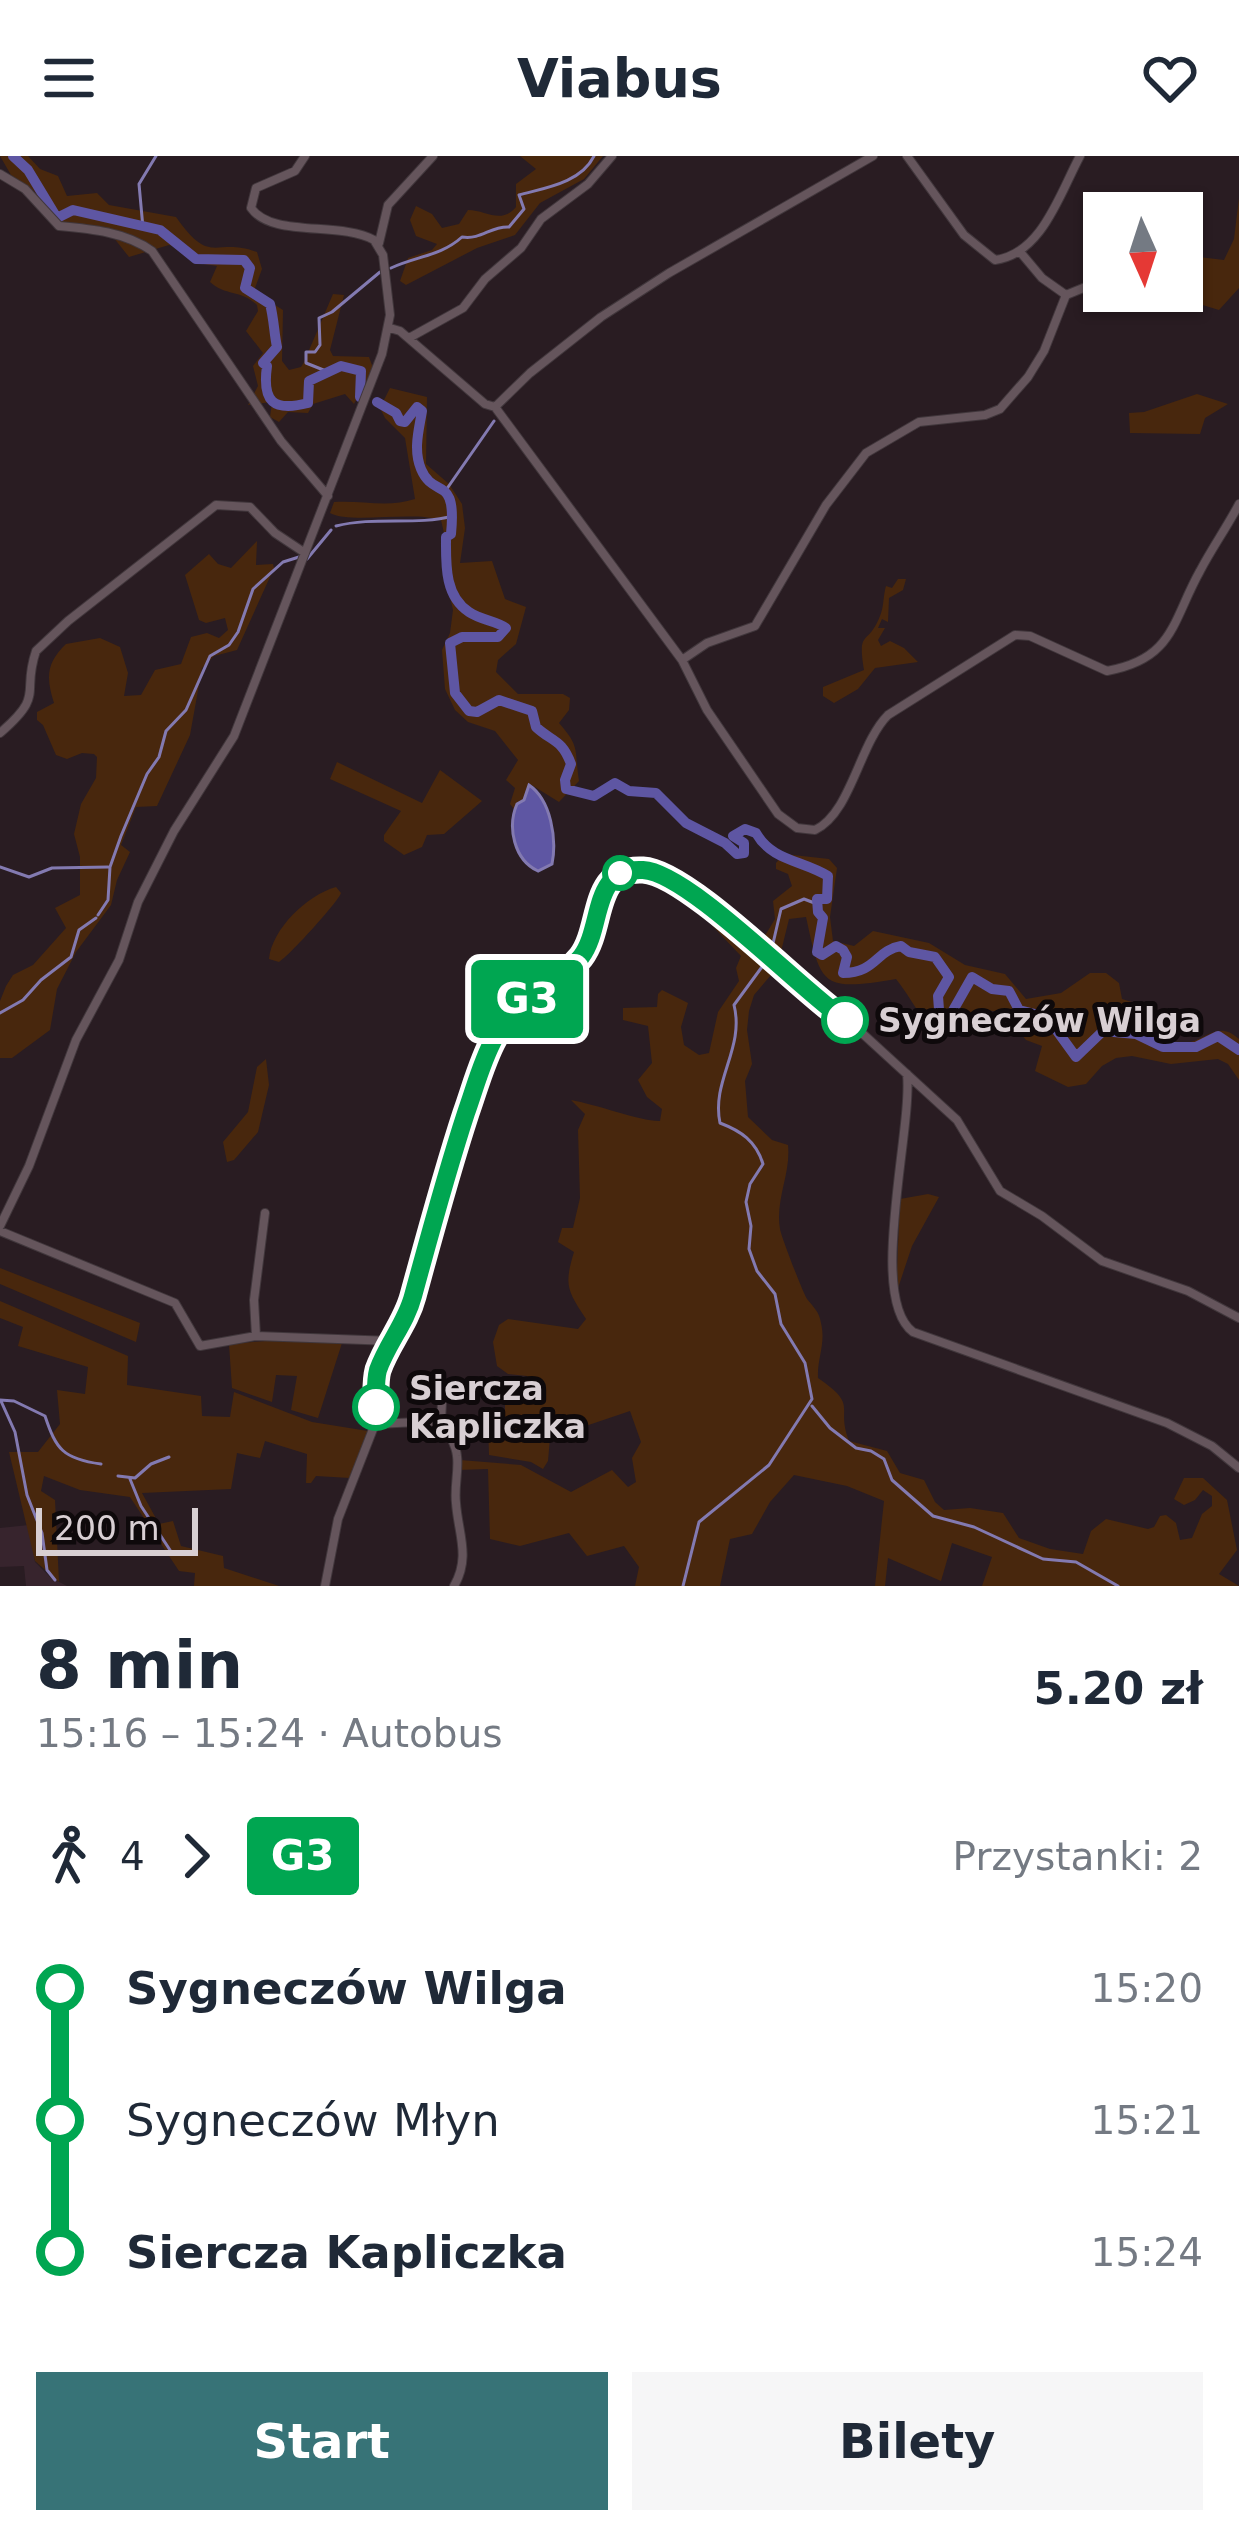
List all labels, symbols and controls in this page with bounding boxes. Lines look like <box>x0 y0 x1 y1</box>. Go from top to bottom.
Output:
icon: menu <box>36 45 102 111</box>
icon: heart <box>1137 45 1203 111</box>
text: Viabus <box>517 47 722 110</box>
north arrow <box>1083 192 1203 312</box>
map controls <box>1083 192 1203 312</box>
unlabelled marker <box>604 857 636 889</box>
line badge: G3 <box>473 960 581 1038</box>
text: G3 <box>495 974 559 1023</box>
marker: Sygneczów Wilga <box>823 998 867 1042</box>
place label: Sygneczów Wilga <box>878 1001 1201 1040</box>
place label: Siercza Kapliczka <box>409 1369 586 1446</box>
marker: Siercza Kapliczka <box>354 1385 398 1429</box>
scale bar <box>36 1502 198 1555</box>
text: 200 m <box>54 1509 160 1548</box>
text: 8 min <box>36 1627 243 1704</box>
text: 5.20 zł <box>1033 1662 1203 1715</box>
text: 15:16 – 15:24 · Autobus <box>36 1711 503 1756</box>
icon: walk <box>36 1823 102 1889</box>
icon: forward <box>163 1823 229 1889</box>
text: G3 <box>271 1831 335 1880</box>
text: 4 <box>120 1834 145 1879</box>
text: Przystanki: 2 <box>953 1834 1203 1879</box>
text: Sygneczów Wilga <box>126 1962 567 2015</box>
text: 15:20 <box>1091 1966 1203 2011</box>
text: Sygneczów Młyn <box>126 2094 500 2147</box>
text: 15:21 <box>1091 2098 1203 2143</box>
text: Siercza Kapliczka <box>126 2226 567 2279</box>
text: 15:24 <box>1091 2230 1203 2275</box>
button: Start <box>36 2372 608 2510</box>
button: Bilety <box>632 2372 1203 2510</box>

